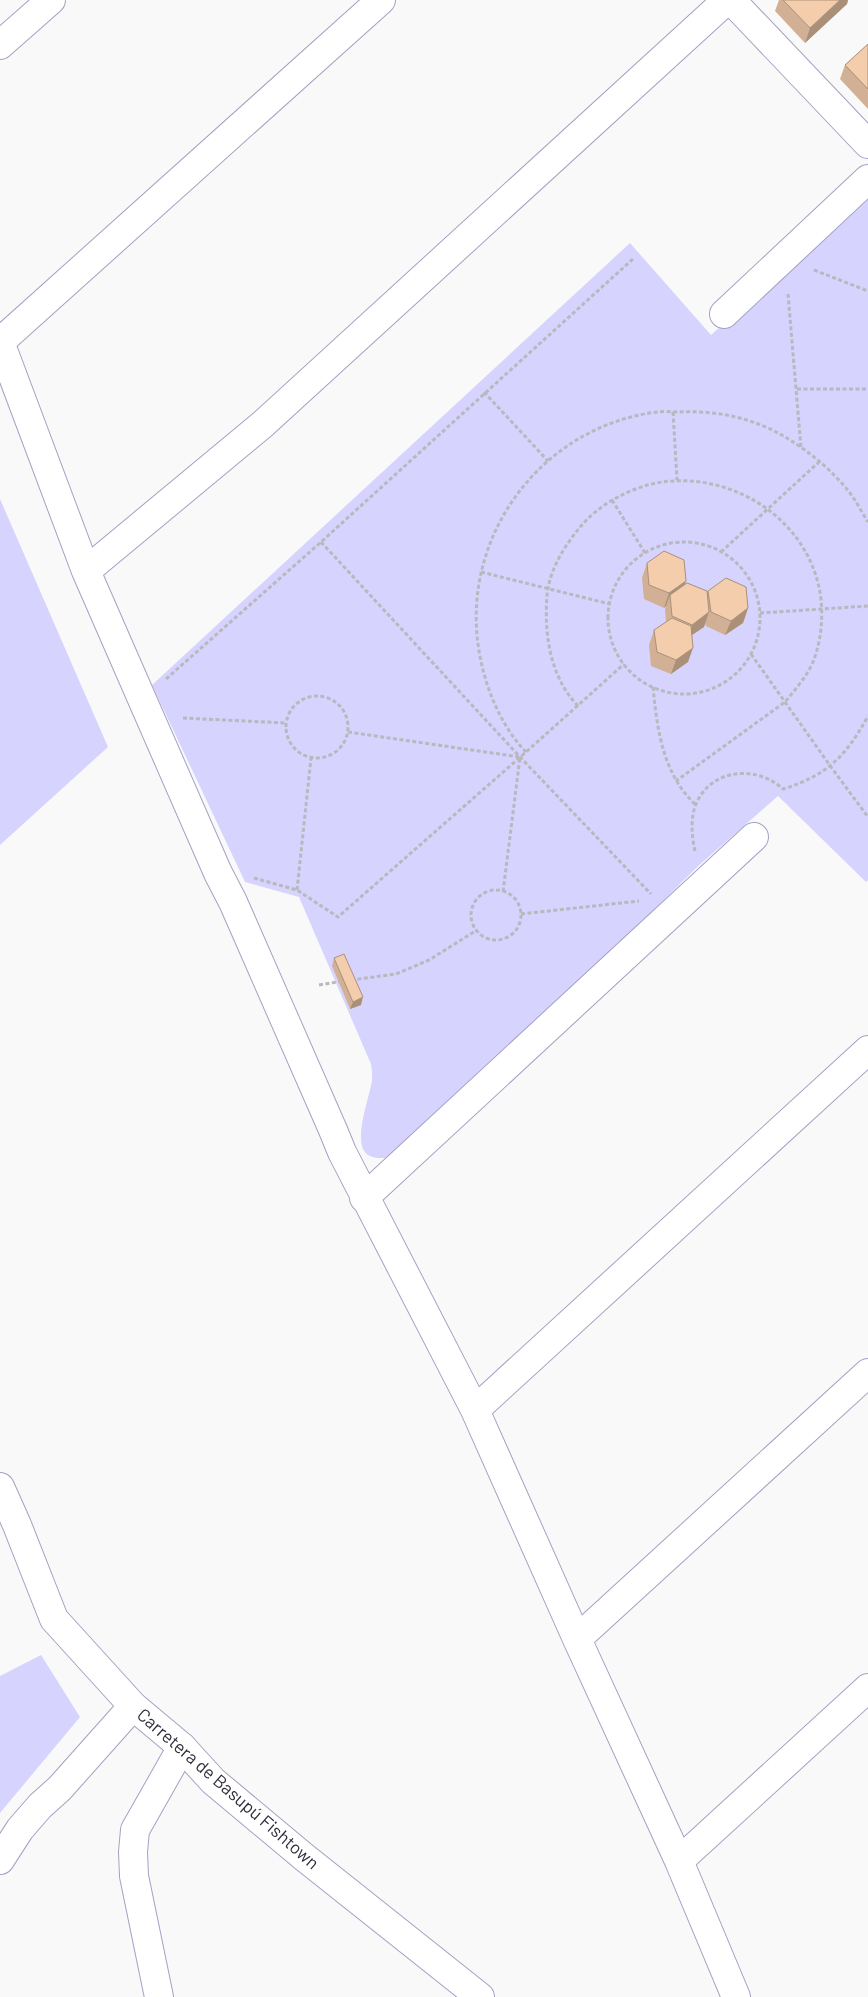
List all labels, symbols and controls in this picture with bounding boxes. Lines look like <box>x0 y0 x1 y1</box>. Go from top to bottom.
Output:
street label: Carretera de Basupú Fishtown <box>133 1703 324 1873</box>

